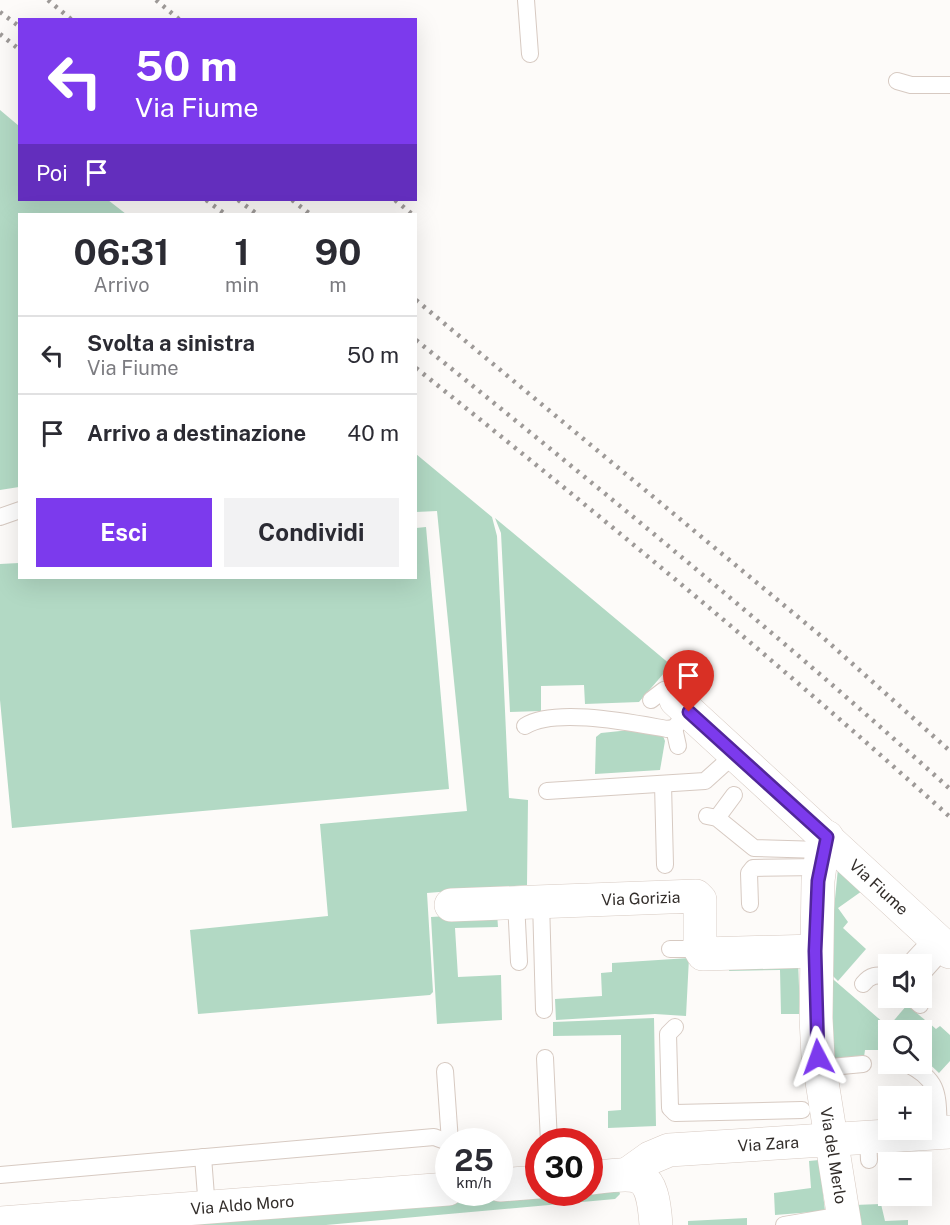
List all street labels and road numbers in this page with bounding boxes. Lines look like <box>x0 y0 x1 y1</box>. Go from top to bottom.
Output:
street label: Via Fiume <box>845 855 912 919</box>
street label: Via Gorizia <box>601 888 681 909</box>
street label: Via del Merlo <box>816 1106 850 1205</box>
street label: Via Zara <box>737 1133 800 1156</box>
street label: Via Aldo Moro <box>190 1192 295 1219</box>

